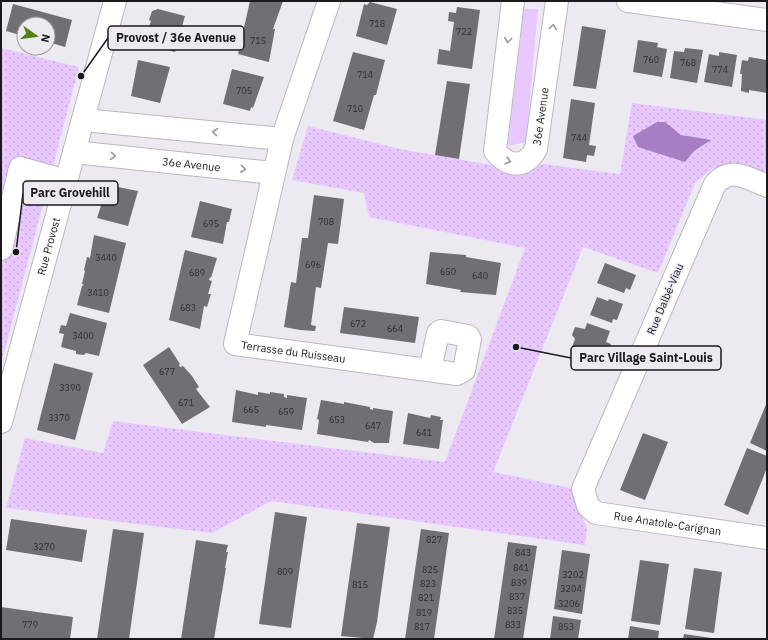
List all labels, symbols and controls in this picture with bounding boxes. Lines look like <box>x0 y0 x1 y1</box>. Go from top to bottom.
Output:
north arrow <box>16 16 56 56</box>
house number: 718 <box>369 18 385 29</box>
one-way arrow <box>548 24 557 31</box>
callout: Provost / 36e Avenue <box>108 26 244 50</box>
house number: 722 <box>456 26 472 37</box>
text: Provost / 36e Avenue <box>116 30 236 45</box>
text: N <box>38 33 53 44</box>
house number: 715 <box>250 35 266 46</box>
one-way arrow <box>504 37 513 43</box>
house number: 760 <box>643 54 659 65</box>
house number: 768 <box>680 57 696 68</box>
house number: 774 <box>712 64 728 75</box>
house number: 714 <box>357 69 373 80</box>
house number: 705 <box>236 85 252 96</box>
street label: 36e Avenue <box>530 86 552 147</box>
house number: 710 <box>347 103 363 114</box>
one-way arrow <box>212 128 218 137</box>
house number: 744 <box>571 132 587 143</box>
one-way arrow <box>110 151 116 160</box>
street label: 36e Avenue <box>161 154 221 174</box>
one-way arrow <box>505 156 512 165</box>
one-way arrow <box>240 165 246 174</box>
callout: Parc Grovehill <box>23 181 118 205</box>
text: Parc Grovehill <box>30 185 110 200</box>
street label: Rue Provost <box>34 216 63 277</box>
house number: 708 <box>318 216 334 227</box>
house number: 695 <box>203 218 219 229</box>
house number: 3440 <box>95 252 117 263</box>
house number: 696 <box>305 259 321 270</box>
street label: Rue Dalbé-Viau <box>644 261 686 337</box>
house number: 650 <box>440 266 456 277</box>
house number: 689 <box>189 267 205 278</box>
house number: 640 <box>472 270 488 281</box>
house number: 3410 <box>87 287 109 298</box>
house number: 683 <box>180 302 196 313</box>
house number: 672 <box>350 318 366 329</box>
house number: 664 <box>387 323 403 334</box>
house number: 3400 <box>72 330 94 341</box>
street label: Terrasse du Ruisseau <box>240 338 346 366</box>
callout: Parc Village Saint-Louis <box>571 346 721 370</box>
text: Parc Village Saint-Louis <box>579 350 713 365</box>
house number: 677 <box>159 366 175 377</box>
house number: 3390 <box>59 382 81 393</box>
house number: 671 <box>178 397 194 408</box>
house number: 665 <box>243 404 259 415</box>
house number: 659 <box>278 406 294 417</box>
house number: 3370 <box>48 412 70 423</box>
house number: 653 <box>329 414 345 425</box>
house number: 647 <box>365 420 381 431</box>
house number: 641 <box>416 427 432 438</box>
street label: Rue Anatole-Carignan <box>613 509 722 538</box>
house number: 827 <box>426 534 442 545</box>
house number: 3270 <box>33 541 55 552</box>
house number: 843 <box>515 547 531 558</box>
house number: 841 <box>513 562 529 573</box>
house number: 825 <box>422 564 438 575</box>
house number: 809 <box>277 566 293 577</box>
house number: 3202 <box>562 569 584 580</box>
house number: 839 <box>511 577 527 588</box>
house number: 823 <box>420 578 436 589</box>
house number: 815 <box>352 579 368 590</box>
house number: 3204 <box>560 583 582 594</box>
house number: 837 <box>509 591 525 602</box>
house number: 821 <box>418 592 434 603</box>
house number: 3206 <box>558 598 580 609</box>
house number: 835 <box>507 605 523 616</box>
house number: 819 <box>416 607 432 618</box>
house number: 779 <box>22 619 38 630</box>
house number: 833 <box>505 619 521 630</box>
house number: 817 <box>414 621 430 632</box>
house number: 853 <box>558 621 574 632</box>

